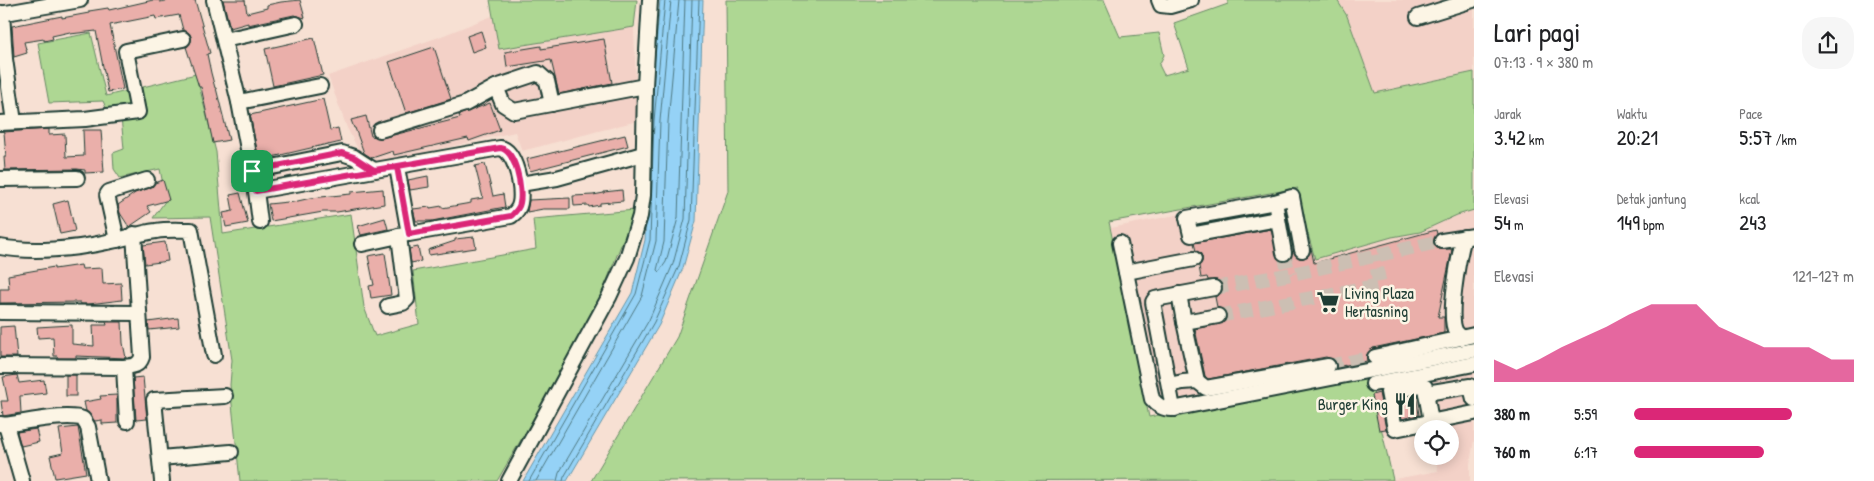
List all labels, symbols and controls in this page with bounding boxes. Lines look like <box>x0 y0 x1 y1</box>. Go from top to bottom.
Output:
text: Lari pagi <box>1494 13 1581 51</box>
button: share <box>1802 17 1854 69</box>
text: 07:13 · 9 × 380 m <box>1494 51 1593 73</box>
text: Jarak <box>1494 104 1521 123</box>
text: Waktu <box>1617 104 1647 123</box>
text: Pace <box>1739 104 1763 123</box>
text: 3.42 <box>1494 123 1526 152</box>
text: 20:21 <box>1617 123 1658 152</box>
text: 5:57 <box>1739 123 1772 152</box>
text: km <box>1526 130 1544 149</box>
text: /km <box>1772 130 1797 149</box>
pin <box>231 150 273 192</box>
icon: arrive <box>238 157 266 185</box>
text: Elevasi <box>1494 189 1529 208</box>
text: Detak jantung <box>1617 189 1686 208</box>
text: kcal <box>1739 189 1760 208</box>
text: 54 <box>1494 208 1511 237</box>
text: 149 <box>1617 208 1640 237</box>
text: 243 <box>1739 208 1766 237</box>
text: m <box>1511 215 1524 234</box>
text: bpm <box>1640 215 1664 234</box>
text: Elevasi <box>1494 265 1534 287</box>
text: 121–127 m <box>1792 265 1854 287</box>
place label: Living Plaza Hertasning <box>1345 282 1414 322</box>
supermarket icon: Living Plaza Hertasning <box>1315 289 1341 315</box>
restaurant icon: Burger King <box>1392 391 1418 417</box>
place label: Burger King <box>1318 393 1388 415</box>
text: 380 m <box>1494 403 1530 425</box>
text: 5:59 <box>1574 403 1597 425</box>
map controls <box>1414 420 1459 465</box>
button: locate <box>1414 420 1459 465</box>
text: 760 m <box>1494 441 1530 463</box>
text: 6:17 <box>1574 441 1598 463</box>

